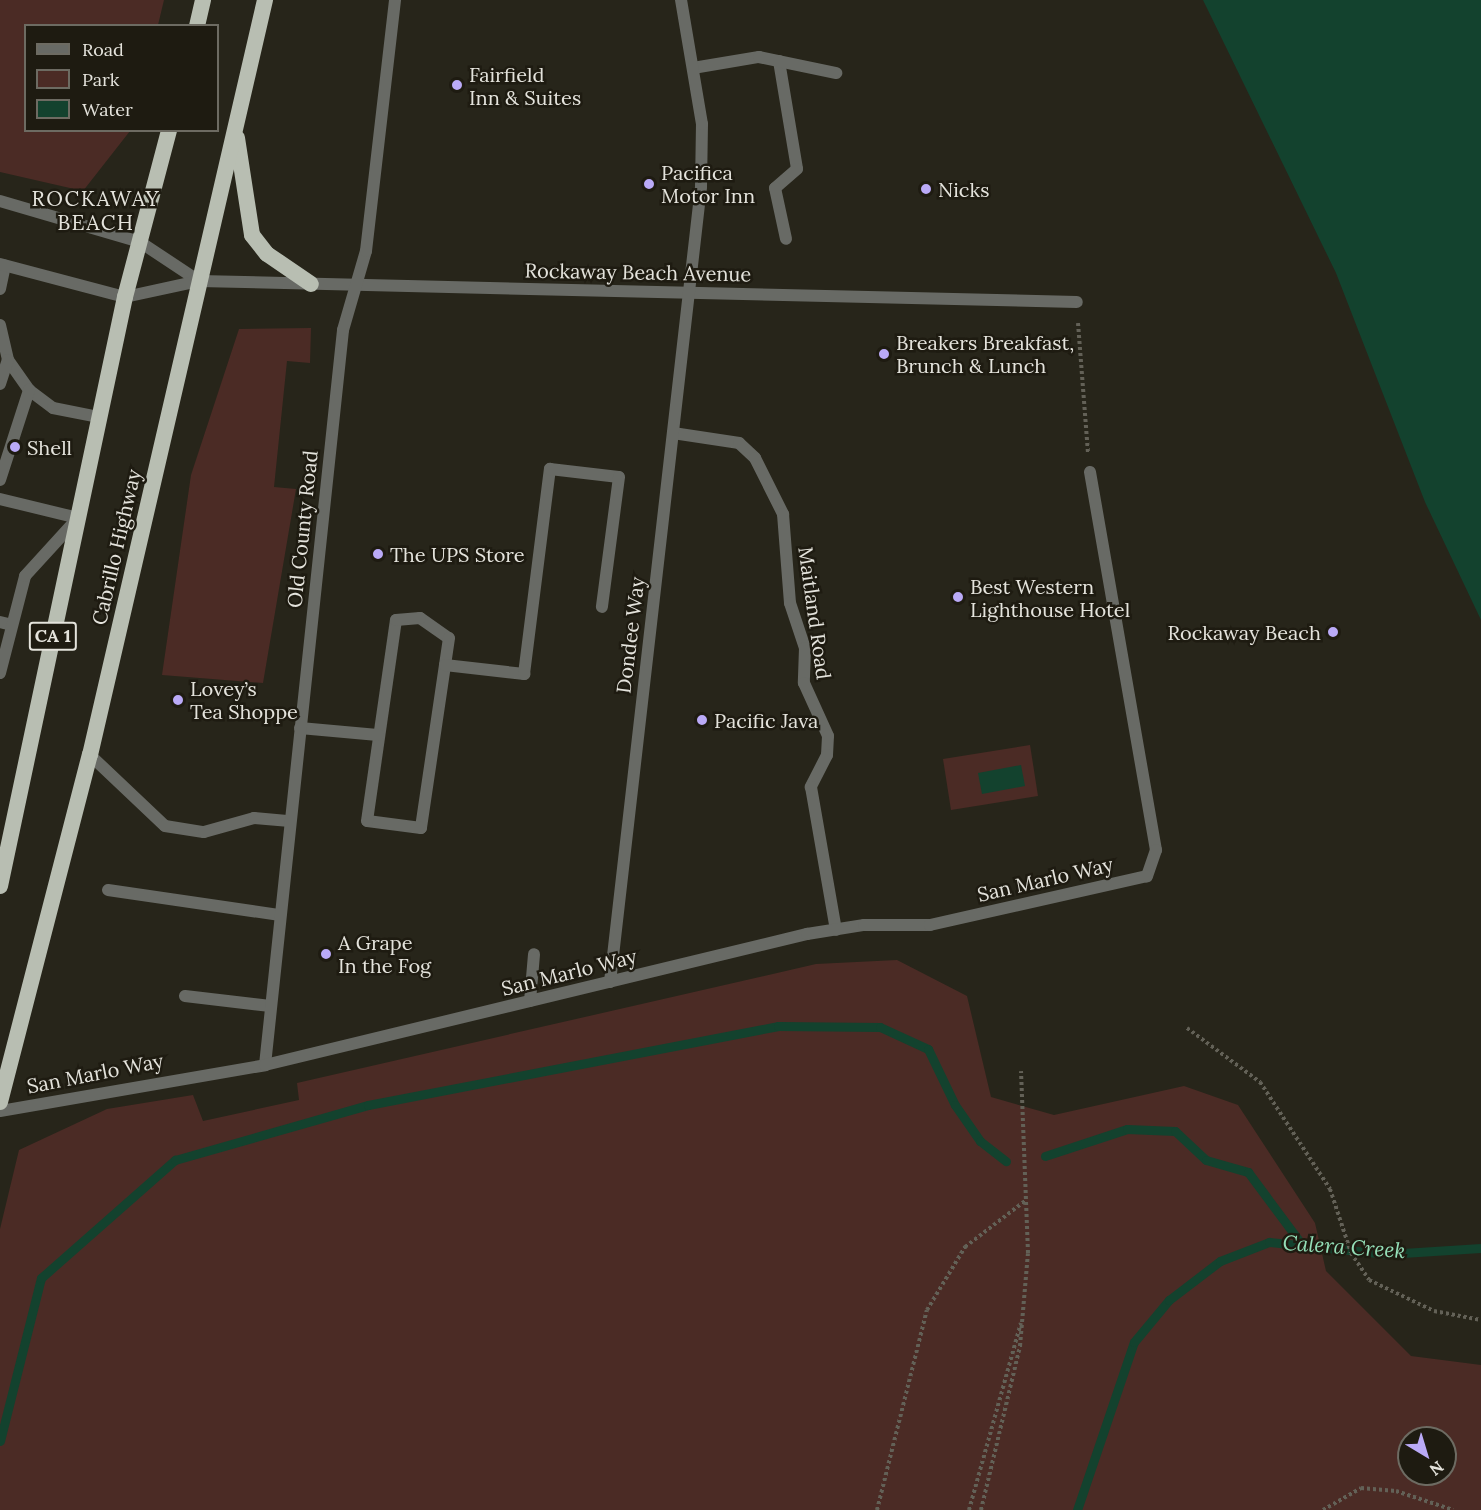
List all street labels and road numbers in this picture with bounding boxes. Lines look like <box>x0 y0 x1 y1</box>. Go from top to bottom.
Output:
street label: Rockaway Beach Avenue <box>525 258 751 286</box>
street label: Old County Road <box>282 449 322 609</box>
street label: Cabrillo Highway <box>86 467 146 627</box>
street label: Maitland Road <box>794 545 836 681</box>
street label: Dondee Way <box>611 575 649 695</box>
road number: CA 1 <box>28 621 78 651</box>
street label: San Marlo Way <box>975 852 1115 906</box>
street label: San Marlo Way <box>499 944 639 1000</box>
street label: San Marlo Way <box>25 1048 165 1098</box>

